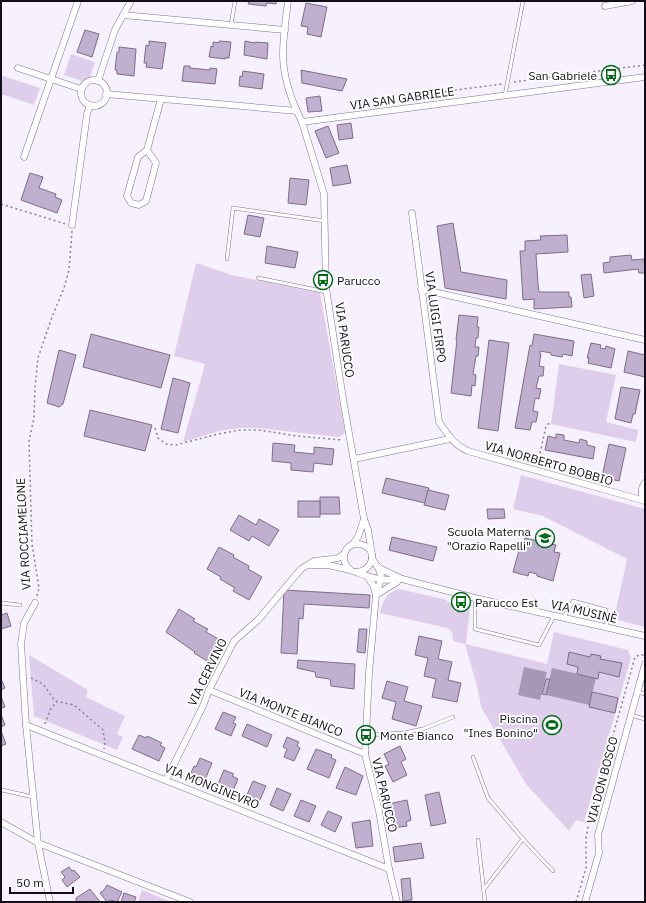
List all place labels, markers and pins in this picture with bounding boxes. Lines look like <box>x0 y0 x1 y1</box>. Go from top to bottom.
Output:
bus stop icon: San Gabriele <box>600 64 622 86</box>
place label: San Gabriele <box>528 68 597 83</box>
bus stop icon: Parucco <box>312 269 334 291</box>
place label: Parucco <box>337 273 381 288</box>
place label: Scuola Materna "Orazio Rapelli" <box>447 524 532 553</box>
school or university icon: Scuola Materna "Orazio Rapelli" <box>534 527 556 549</box>
bus stop icon: Parucco Est <box>450 591 472 613</box>
place label: Parucco Est <box>475 595 538 610</box>
place label: Piscina "Ines Bonino" <box>463 711 539 740</box>
sports icon: Piscina "Ines Bonino" <box>541 714 563 736</box>
bus stop icon: Monte Bianco <box>355 724 377 746</box>
place label: Monte Bianco <box>380 728 454 743</box>

